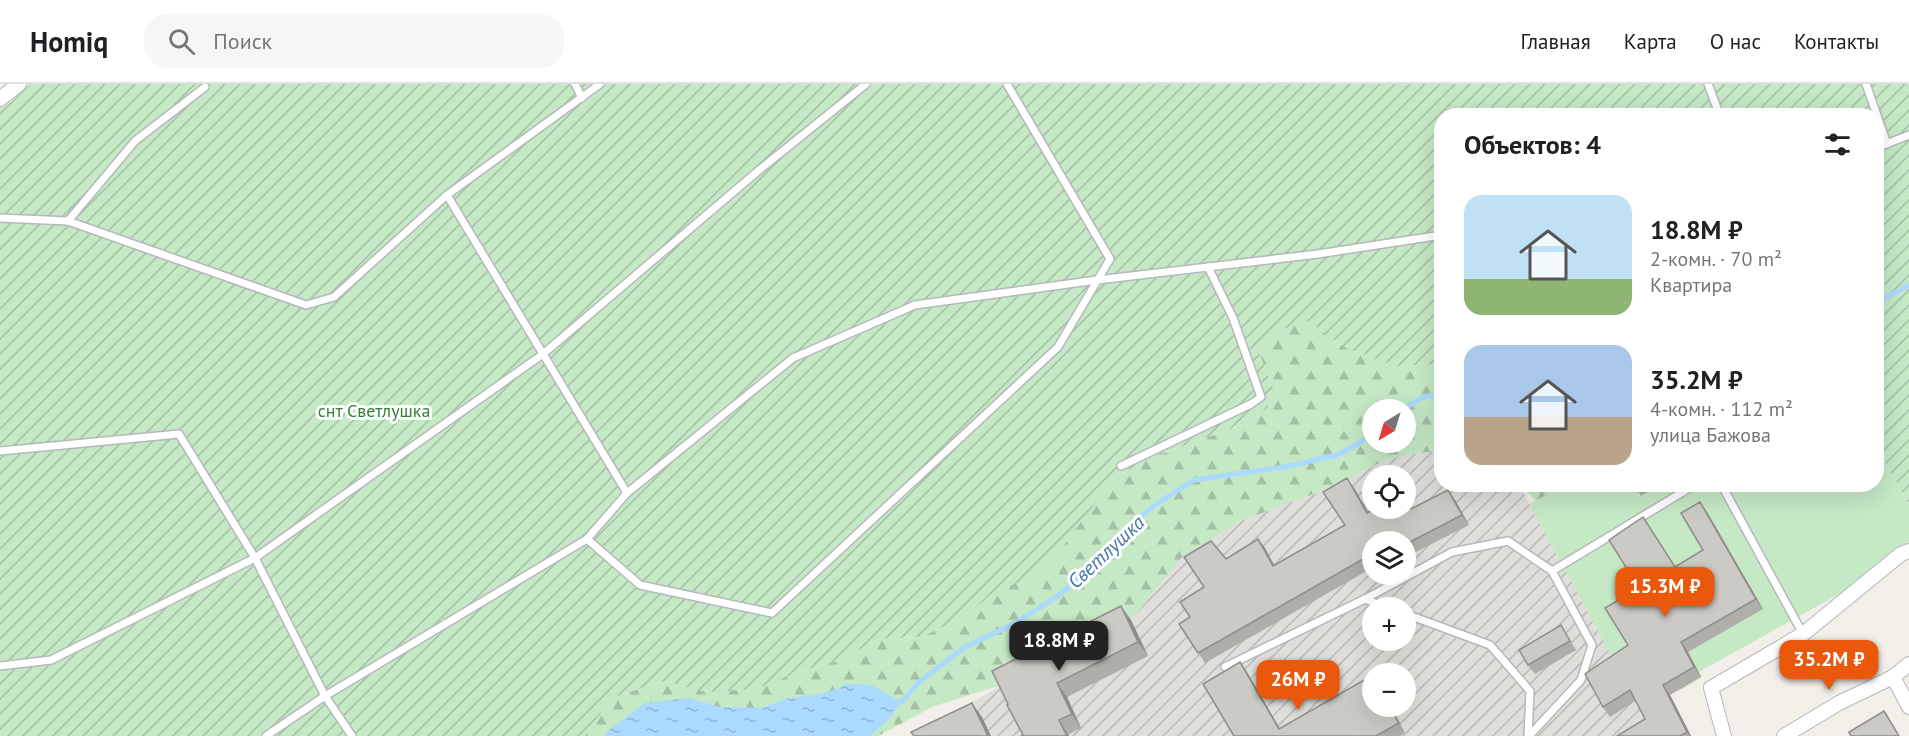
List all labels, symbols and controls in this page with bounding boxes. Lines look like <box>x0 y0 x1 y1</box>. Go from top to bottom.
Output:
search box <box>144 14 564 68</box>
text: Homiq <box>30 23 108 60</box>
icon: search <box>165 25 198 58</box>
text: Поиск <box>213 27 272 55</box>
text: Главная <box>1520 28 1591 55</box>
text: Карта <box>1624 28 1677 55</box>
text: О нас <box>1710 28 1761 55</box>
text: Контакты <box>1794 28 1879 55</box>
text: Объектов: 4 <box>1464 128 1601 161</box>
icon: filters <box>1821 128 1854 161</box>
text: 18.8M ₽ <box>1650 213 1743 246</box>
icon: home <box>1512 219 1584 291</box>
text: 2-комн. · 70 m² <box>1650 246 1782 272</box>
text: Квартира <box>1650 272 1732 298</box>
text: 35.2M ₽ <box>1650 363 1743 396</box>
icon: home <box>1512 369 1584 441</box>
text: 4-комн. · 112 m² <box>1650 396 1793 422</box>
park label: снт Светлушка <box>318 399 430 422</box>
north arrow <box>1362 399 1416 453</box>
map controls <box>1362 399 1416 717</box>
text: улица Бажова <box>1650 422 1771 448</box>
button: locate <box>1362 465 1416 519</box>
water label: Светлушка <box>1062 510 1150 594</box>
button: layers <box>1362 531 1416 585</box>
pin: 15.3M ₽ <box>1610 567 1720 618</box>
text: 15.3M ₽ <box>1629 573 1701 599</box>
button: + <box>1362 597 1416 651</box>
pin: 18.8M ₽ <box>1004 621 1114 672</box>
text: 18.8M ₽ <box>1023 627 1095 653</box>
pin: 35.2M ₽ <box>1774 640 1884 691</box>
text: 35.2M ₽ <box>1793 646 1865 672</box>
pin: 26M ₽ <box>1256 660 1340 711</box>
button: − <box>1362 663 1416 717</box>
text: 26M ₽ <box>1270 666 1326 692</box>

